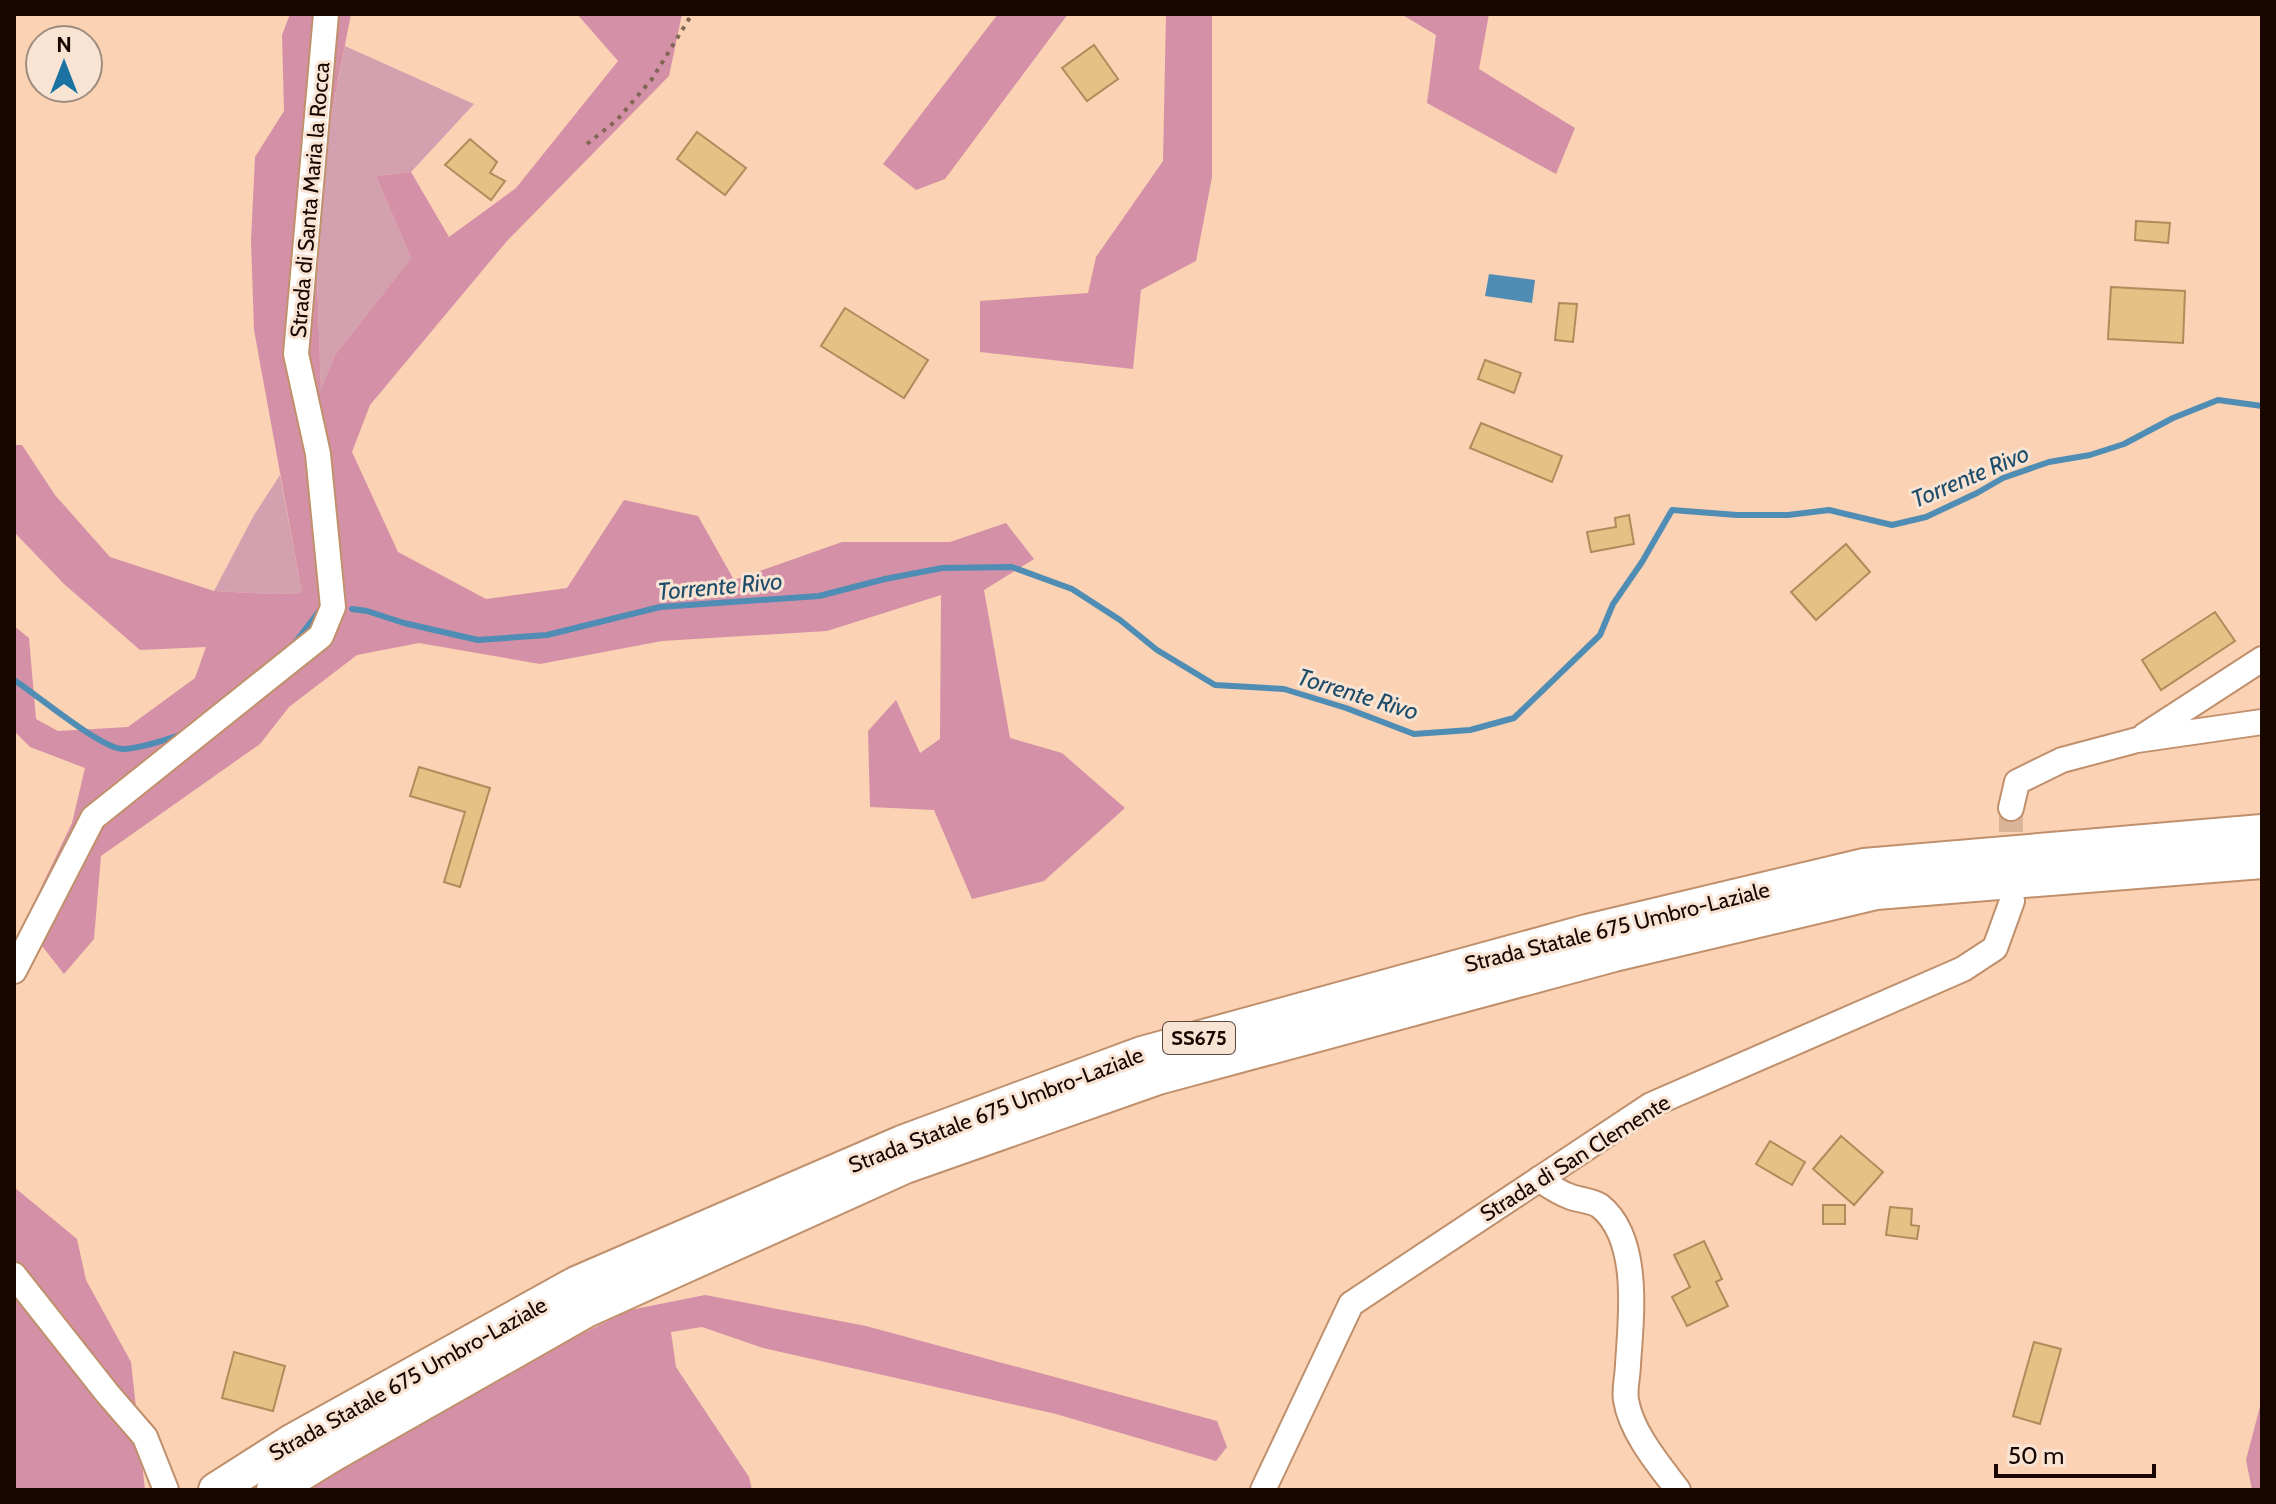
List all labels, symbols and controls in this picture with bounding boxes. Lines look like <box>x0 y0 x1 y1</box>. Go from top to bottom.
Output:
north arrow <box>24 24 104 104</box>
text: N <box>56 31 72 58</box>
street label: Strada di Santa Maria la Rocca <box>284 61 336 339</box>
water label: Torrente Rivo <box>1907 438 2033 514</box>
water label: Torrente Rivo <box>656 566 784 606</box>
water label: Torrente Rivo <box>1294 662 1422 726</box>
street label: Strada Statale 675 Umbro-Laziale <box>1462 876 1772 978</box>
road number: SS675 <box>1163 1022 1235 1054</box>
street label: Strada Statale 675 Umbro-Laziale <box>845 1041 1147 1179</box>
street label: Strada di San Clemente <box>1475 1089 1675 1227</box>
street label: Strada Statale 675 Umbro-Laziale <box>264 1291 552 1467</box>
scale bar <box>1996 1428 2154 1478</box>
text: 50 m <box>2008 1441 2064 1470</box>

